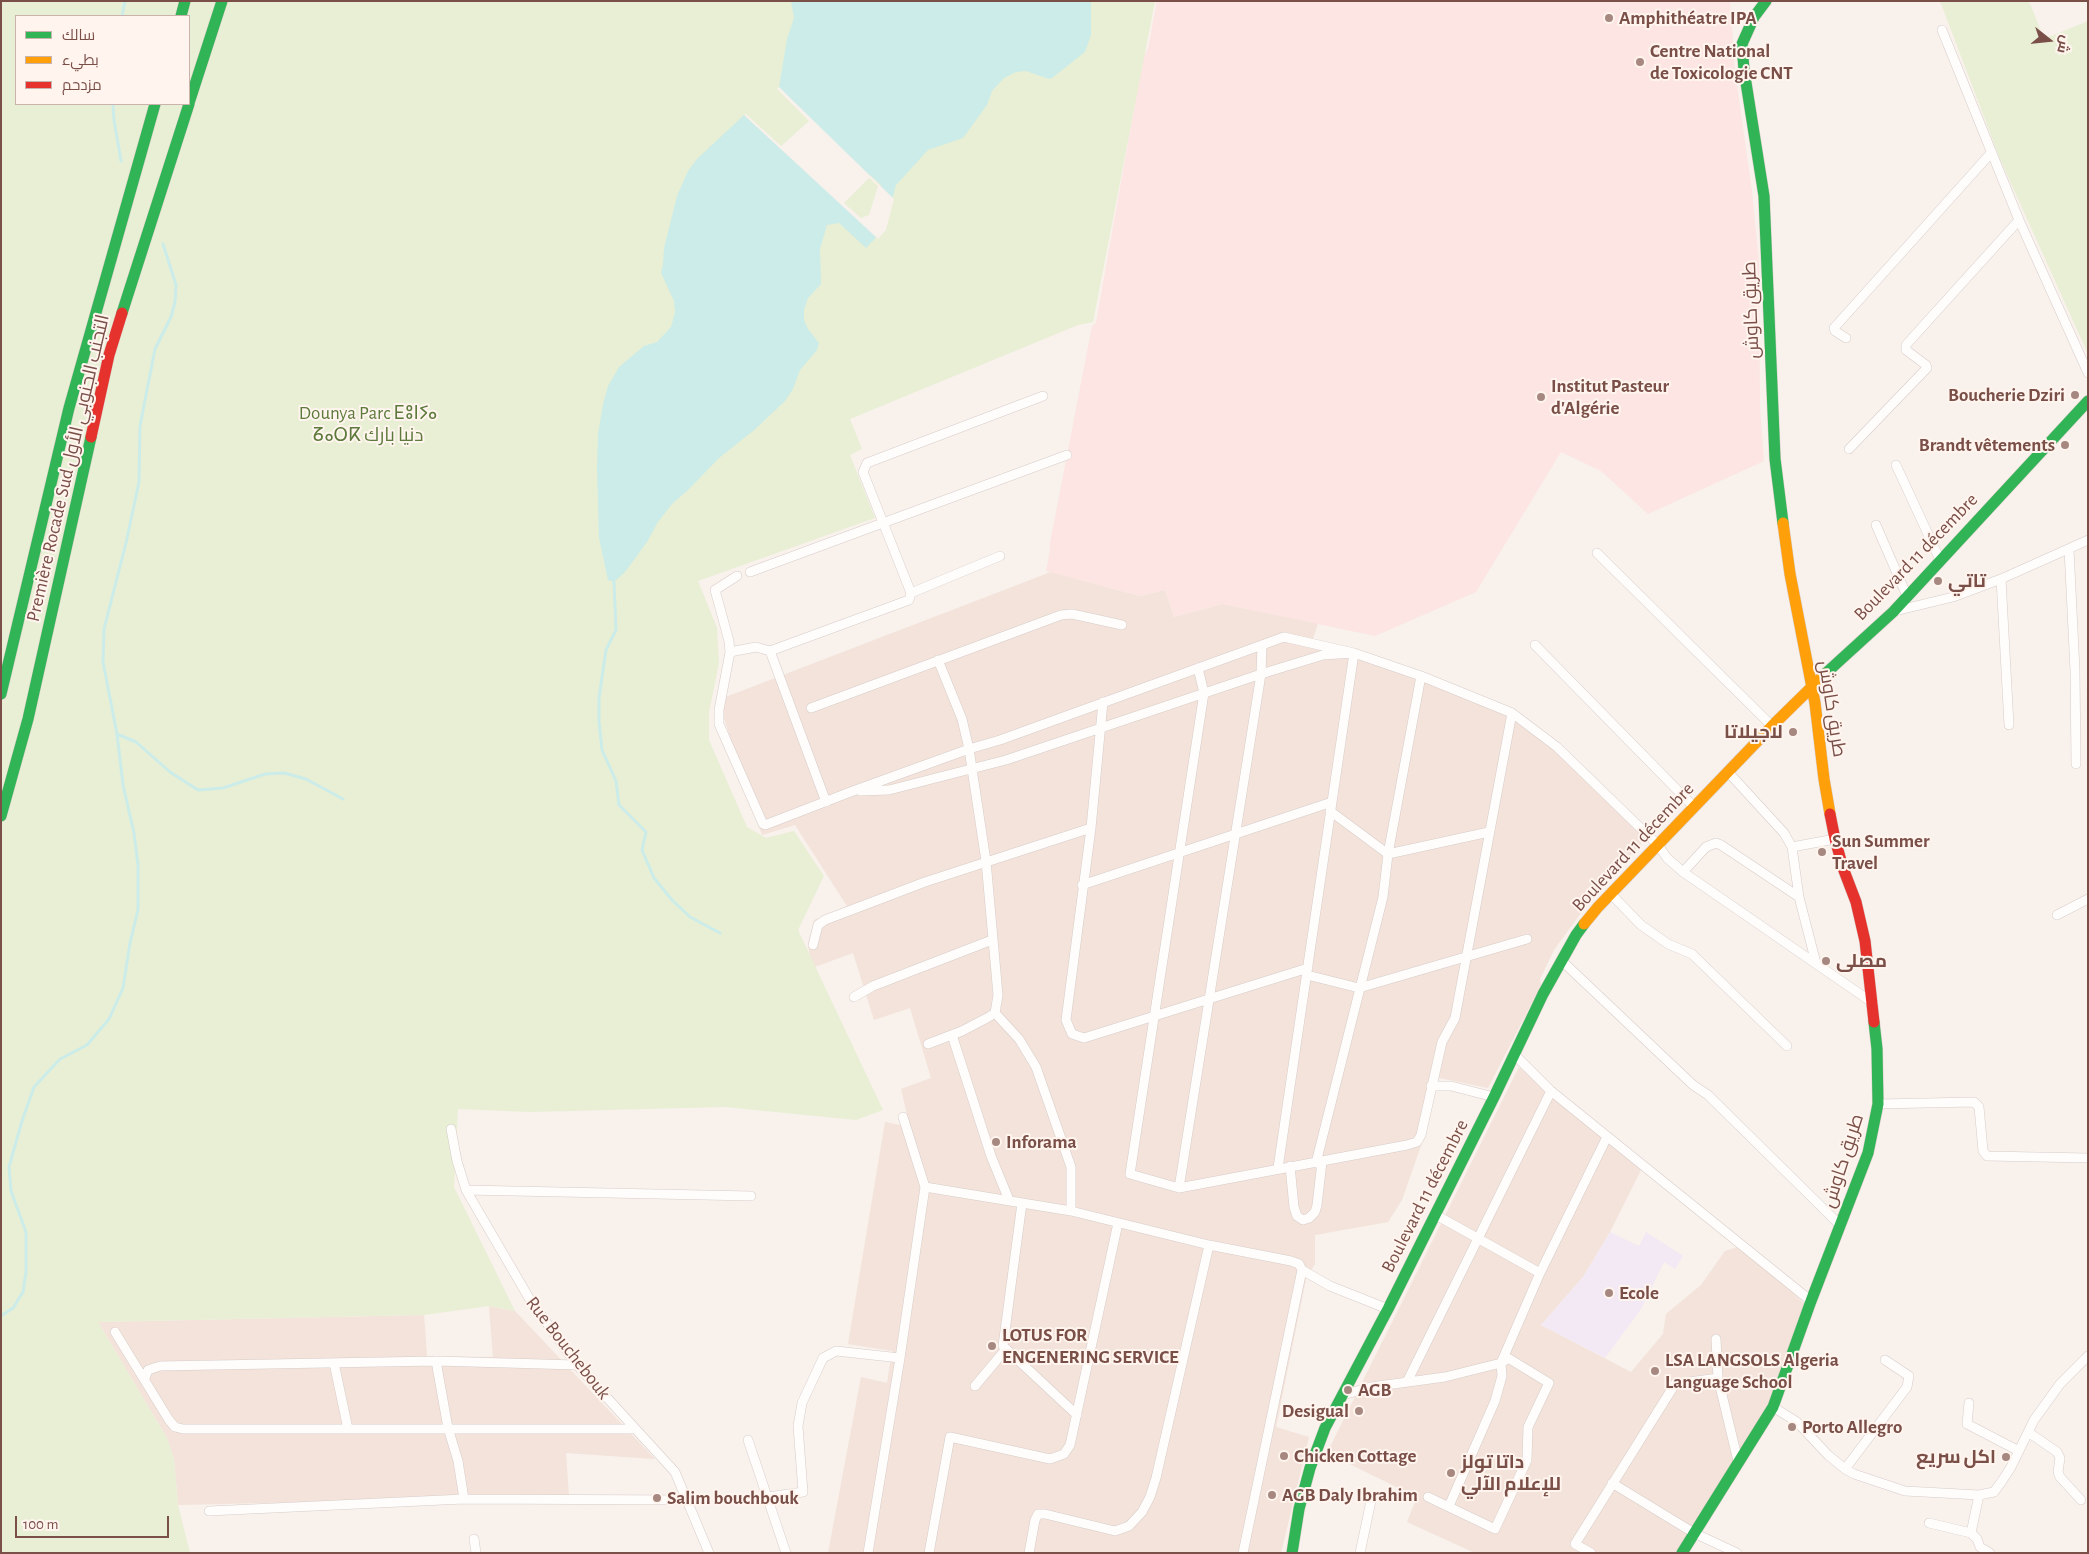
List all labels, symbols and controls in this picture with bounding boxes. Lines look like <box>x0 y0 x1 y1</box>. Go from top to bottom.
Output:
place label: Amphithéatre IPA <box>1619 7 1757 29</box>
marker: Amphithéatre IPA <box>1603 12 1615 24</box>
legend <box>15 15 190 105</box>
north arrow <box>2024 15 2074 65</box>
text: سالك <box>62 28 95 43</box>
text: ش <box>2054 34 2073 55</box>
place label: Centre National de Toxicologie CNT <box>1650 40 1793 84</box>
text: بطيء <box>62 53 99 68</box>
marker: Centre National de Toxicologie CNT <box>1634 56 1646 68</box>
text: مزدحم <box>62 78 102 93</box>
street label: طريق كاوش <box>1738 261 1764 359</box>
street label: Première Rocade Sud التجنب الجنوبي الأول <box>21 312 115 624</box>
place label: Institut Pasteur d'Algérie <box>1551 375 1669 419</box>
place label: Boucherie Dziri <box>1948 384 2065 406</box>
marker: Boucherie Dziri <box>2069 389 2081 401</box>
marker: Institut Pasteur d'Algérie <box>1535 391 1547 403</box>
park label: Dounya Parc ⴹⵓⵏⵢⴰ ⵒⴰⵔⴽ دنيا بارك <box>299 402 437 446</box>
place label: Brandt vêtements <box>1919 434 2055 456</box>
marker: Brandt vêtements <box>2059 439 2071 451</box>
street label: Boulevard 11 décembre <box>1849 488 1983 626</box>
place label: تاتي <box>1948 570 1986 592</box>
marker: تاتي <box>1932 575 1944 587</box>
street label: طريق كاوش <box>1813 659 1851 759</box>
place label: لاجيلاتا <box>1724 721 1783 743</box>
marker: لاجيلاتا <box>1787 726 1799 738</box>
street label: Boulevard 11 décembre <box>1567 778 1699 916</box>
place label: Sun Summer Travel <box>1832 830 1930 874</box>
marker: Sun Summer Travel <box>1816 846 1828 858</box>
place label: مصلى <box>1836 950 1887 972</box>
marker: مصلى <box>1820 955 1832 967</box>
street label: طريق كاوش <box>1817 1111 1869 1211</box>
street label: Boulevard 11 décembre <box>1377 1116 1473 1276</box>
place label: Inforama <box>1006 1131 1077 1153</box>
marker: Inforama <box>990 1136 1002 1148</box>
place label: Ecole <box>1619 1282 1659 1304</box>
marker: Ecole <box>1603 1287 1615 1299</box>
street label: Rue Bouchebouk <box>521 1292 615 1404</box>
place label: LOTUS FOR ENGENERING SERVICE <box>1002 1324 1179 1368</box>
marker: LOTUS FOR ENGENERING SERVICE <box>986 1340 998 1352</box>
place label: LSA LANGSOLS Algeria Language School <box>1665 1349 1839 1393</box>
marker: LSA LANGSOLS Algeria Language School <box>1649 1365 1661 1377</box>
place label: AGB <box>1358 1379 1391 1401</box>
marker: AGB <box>1342 1384 1354 1396</box>
place label: Desigual <box>1282 1400 1349 1422</box>
marker: Desigual <box>1353 1405 1365 1417</box>
place label: Porto Allegro <box>1802 1416 1902 1438</box>
marker: Porto Allegro <box>1786 1421 1798 1433</box>
place label: Chicken Cottage <box>1294 1445 1416 1467</box>
place label: اكل سريع <box>1916 1446 1996 1468</box>
marker: Chicken Cottage <box>1278 1450 1290 1462</box>
place label: داتا تولز للإعلام الآلي <box>1461 1451 1561 1495</box>
marker: اكل سريع <box>2000 1451 2012 1463</box>
marker: داتا تولز للإعلام الآلي <box>1445 1467 1457 1479</box>
place label: AGB Daly Ibrahim <box>1282 1484 1418 1506</box>
place label: Salim bouchbouk <box>667 1487 799 1509</box>
marker: AGB Daly Ibrahim <box>1266 1489 1278 1501</box>
marker: Salim bouchbouk <box>651 1492 663 1504</box>
scale bar <box>18 1506 171 1538</box>
text: 100 m <box>23 1517 58 1532</box>

